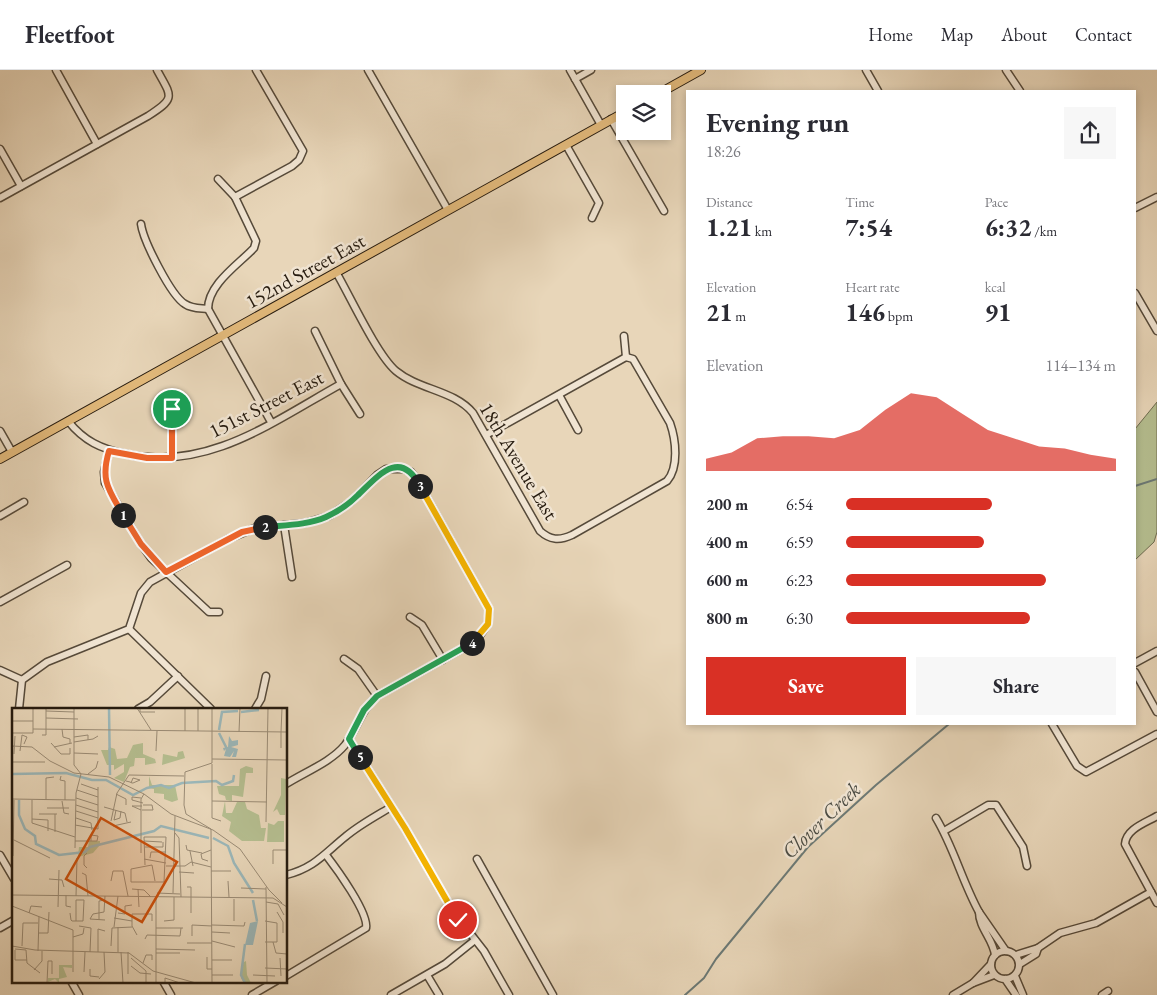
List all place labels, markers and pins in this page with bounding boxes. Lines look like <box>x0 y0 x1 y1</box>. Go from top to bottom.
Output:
pin <box>151 388 193 430</box>
pin: 3 <box>408 474 432 498</box>
pin: 1 <box>110 502 136 528</box>
pin: 2 <box>252 514 278 540</box>
pin: 4 <box>460 630 484 656</box>
pin: 5 <box>348 744 372 770</box>
pin <box>437 899 479 941</box>

